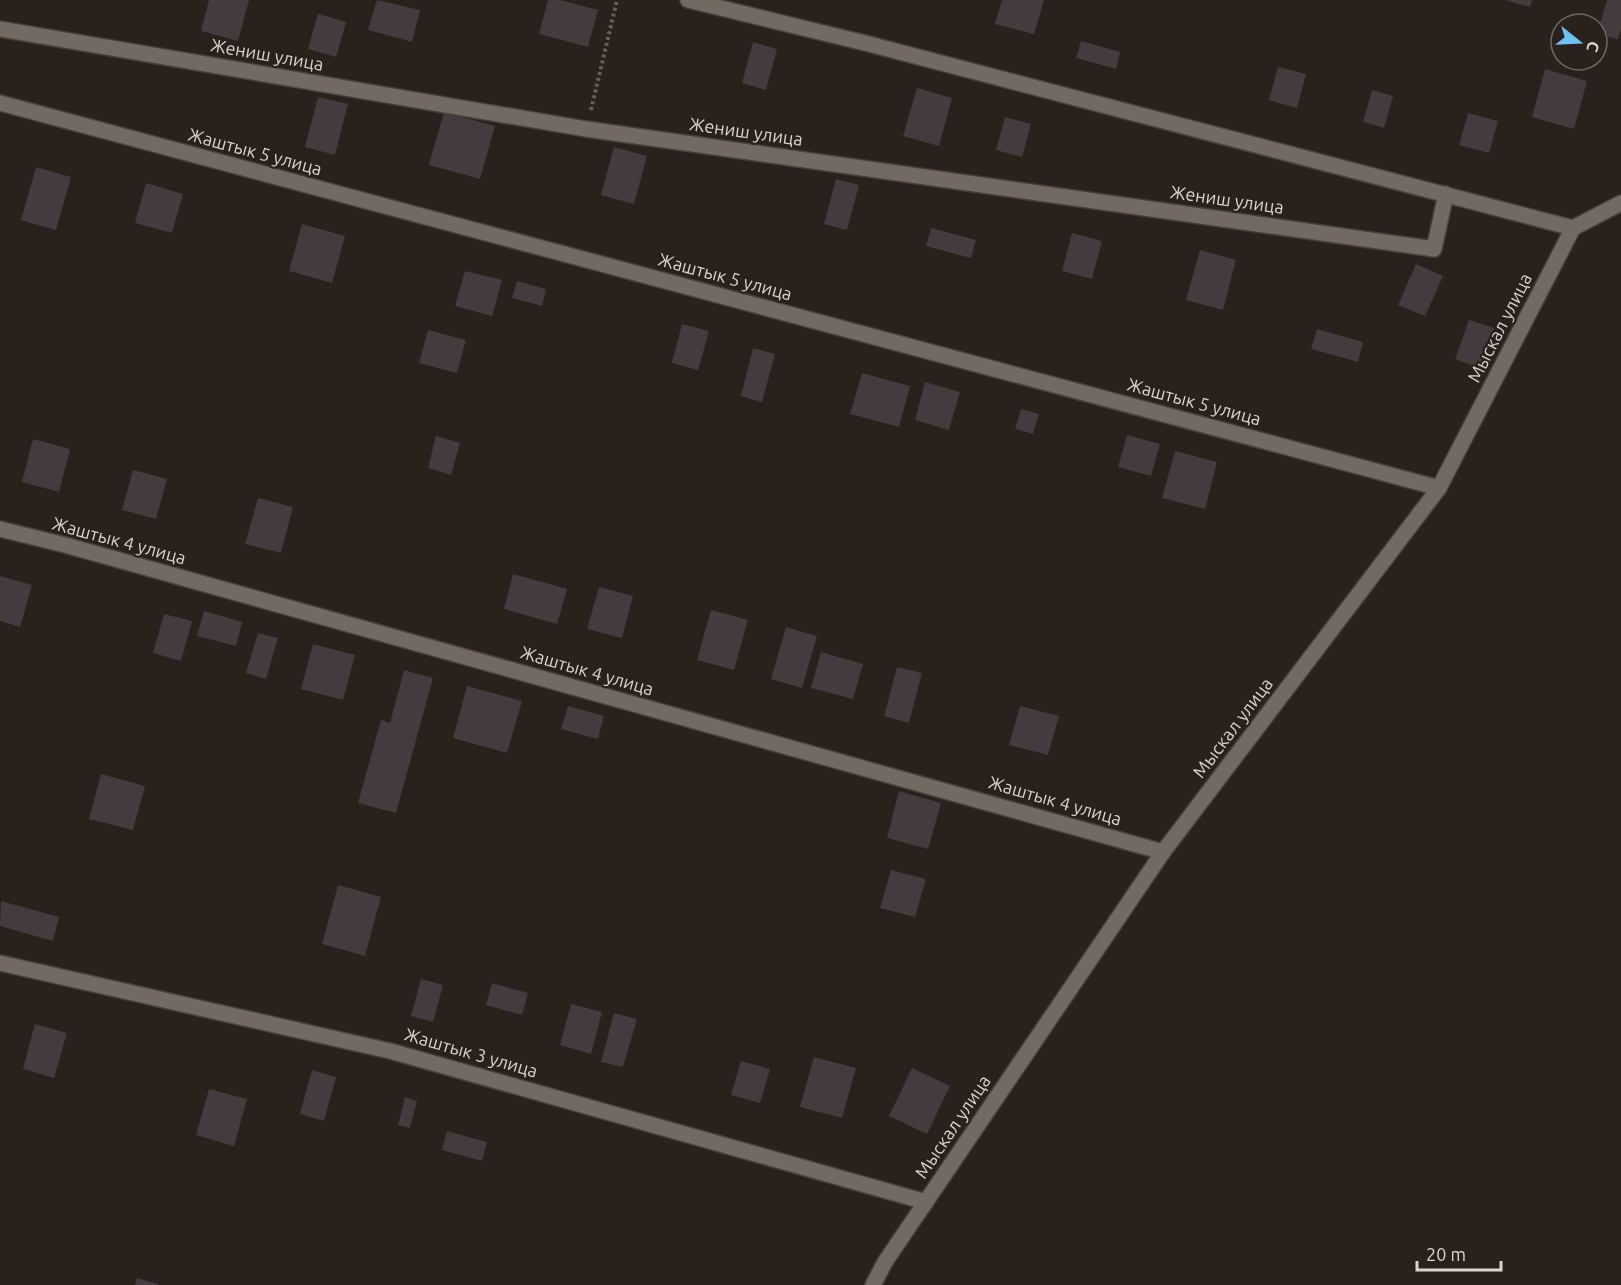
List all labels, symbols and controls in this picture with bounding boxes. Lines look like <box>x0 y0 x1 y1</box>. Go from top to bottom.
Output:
north arrow <box>1549 12 1609 72</box>
street label: Жениш улица <box>209 34 325 74</box>
text: С <box>1583 39 1603 54</box>
street label: Жениш улица <box>688 113 804 149</box>
street label: Жаштык 5 улица <box>186 124 324 179</box>
street label: Жениш улица <box>1169 181 1285 217</box>
street label: Жаштык 5 улица <box>656 249 794 304</box>
street label: Мыскал улица <box>1463 270 1535 385</box>
street label: Жаштык 5 улица <box>1125 374 1263 429</box>
street label: Жаштык 4 улица <box>50 513 188 568</box>
street label: Жаштык 4 улица <box>518 641 656 699</box>
street label: Мыскал улица <box>1188 674 1276 781</box>
street label: Жаштык 4 улица <box>986 771 1124 829</box>
street label: Жаштык 3 улица <box>402 1023 540 1081</box>
street label: Мыскал улица <box>910 1071 994 1182</box>
scale bar <box>1417 1234 1501 1272</box>
text: 20 m <box>1426 1244 1466 1264</box>

